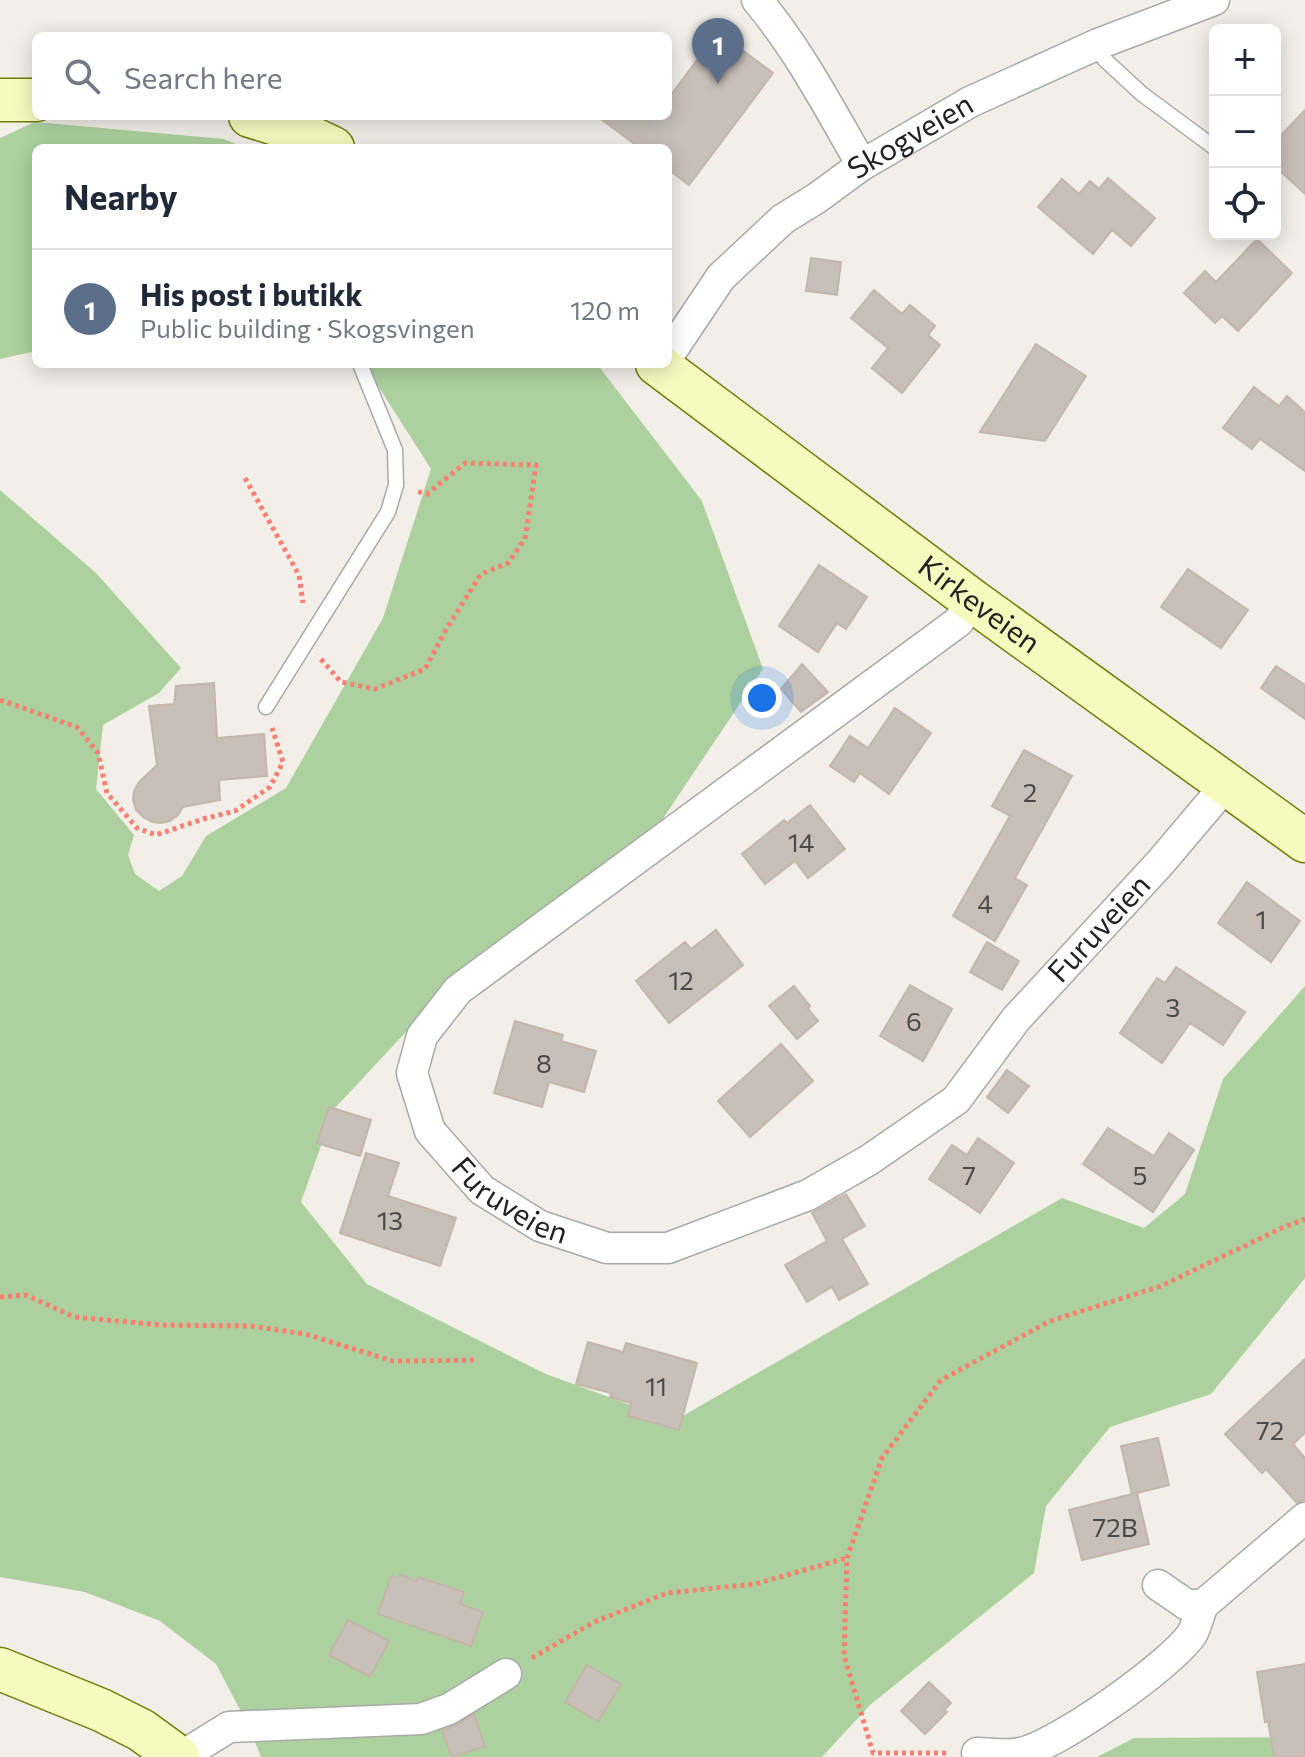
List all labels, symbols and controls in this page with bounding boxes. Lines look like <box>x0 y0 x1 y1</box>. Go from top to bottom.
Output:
pin: 1 <box>692 18 744 84</box>
map controls <box>1209 24 1281 240</box>
button: + <box>1209 24 1281 96</box>
search box <box>32 32 672 120</box>
icon: search <box>60 54 104 98</box>
text: Search here <box>124 58 283 95</box>
street label: Skogveien <box>839 84 979 186</box>
button: − <box>1209 96 1281 168</box>
button: locate <box>1209 168 1281 240</box>
text: Nearby <box>64 175 178 217</box>
text: His post i butikk <box>140 275 363 312</box>
text: 1 <box>84 294 96 325</box>
text: 120 m <box>570 294 640 325</box>
text: Public building · Skogsvingen <box>140 312 475 343</box>
street label: Kirkeveien <box>912 546 1049 660</box>
your location <box>742 678 782 718</box>
house number: 2 <box>1023 776 1037 807</box>
house number: 14 <box>788 826 814 857</box>
street label: Furuveien <box>1039 865 1157 989</box>
house number: 4 <box>977 887 993 918</box>
house number: 1 <box>1255 903 1267 934</box>
house number: 12 <box>668 964 694 995</box>
house number: 3 <box>1166 991 1180 1022</box>
house number: 6 <box>906 1005 922 1036</box>
house number: 8 <box>536 1047 552 1078</box>
street label: Furuveien <box>445 1148 573 1250</box>
house number: 7 <box>962 1159 976 1190</box>
house number: 5 <box>1133 1159 1147 1190</box>
house number: 13 <box>377 1204 403 1235</box>
house number: 11 <box>645 1370 667 1401</box>
house number: 72 <box>1256 1414 1284 1445</box>
house number: 72B <box>1093 1511 1137 1542</box>

